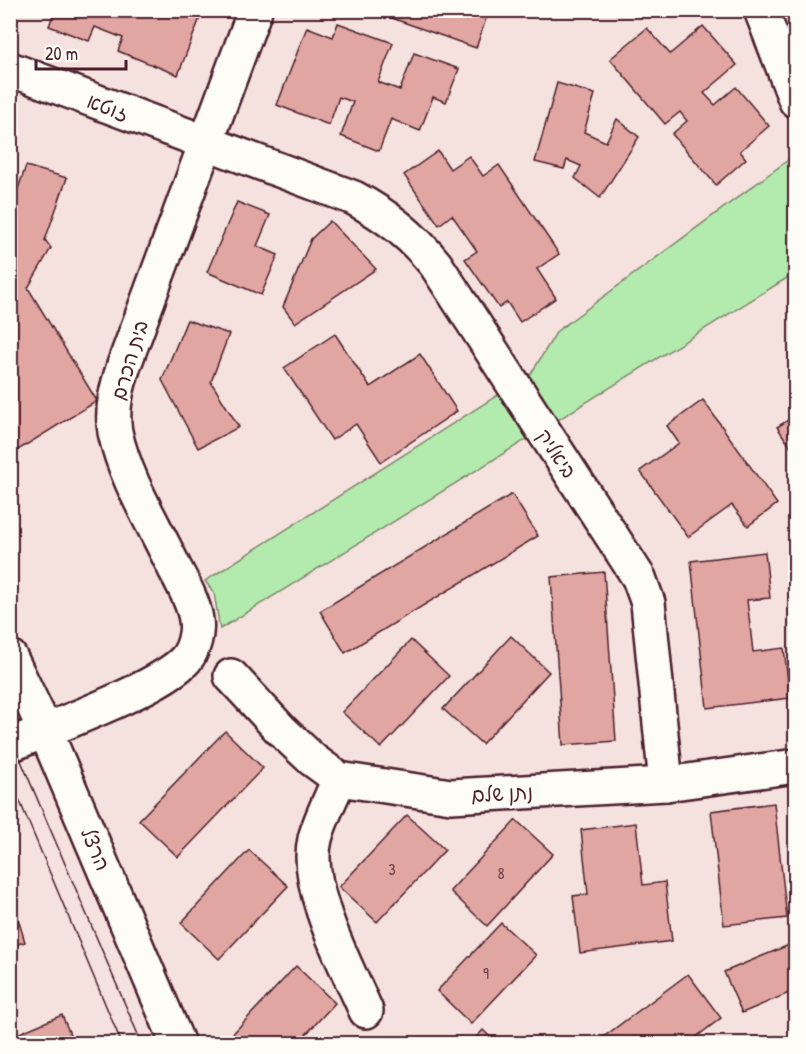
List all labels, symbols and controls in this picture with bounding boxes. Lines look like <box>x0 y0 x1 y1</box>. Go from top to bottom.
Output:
scale bar <box>36 33 126 71</box>
text: 20 m <box>45 41 78 66</box>
street label: זוטא <box>83 87 133 127</box>
street label: בית הכרם <box>104 317 154 403</box>
street label: ביאליק <box>531 423 583 483</box>
street label: נתן שלם <box>470 778 534 808</box>
street label: הרצל <box>75 823 117 875</box>
house number: 3 <box>388 858 396 880</box>
house number: 8 <box>498 862 505 884</box>
house number: 9 <box>483 962 489 984</box>

